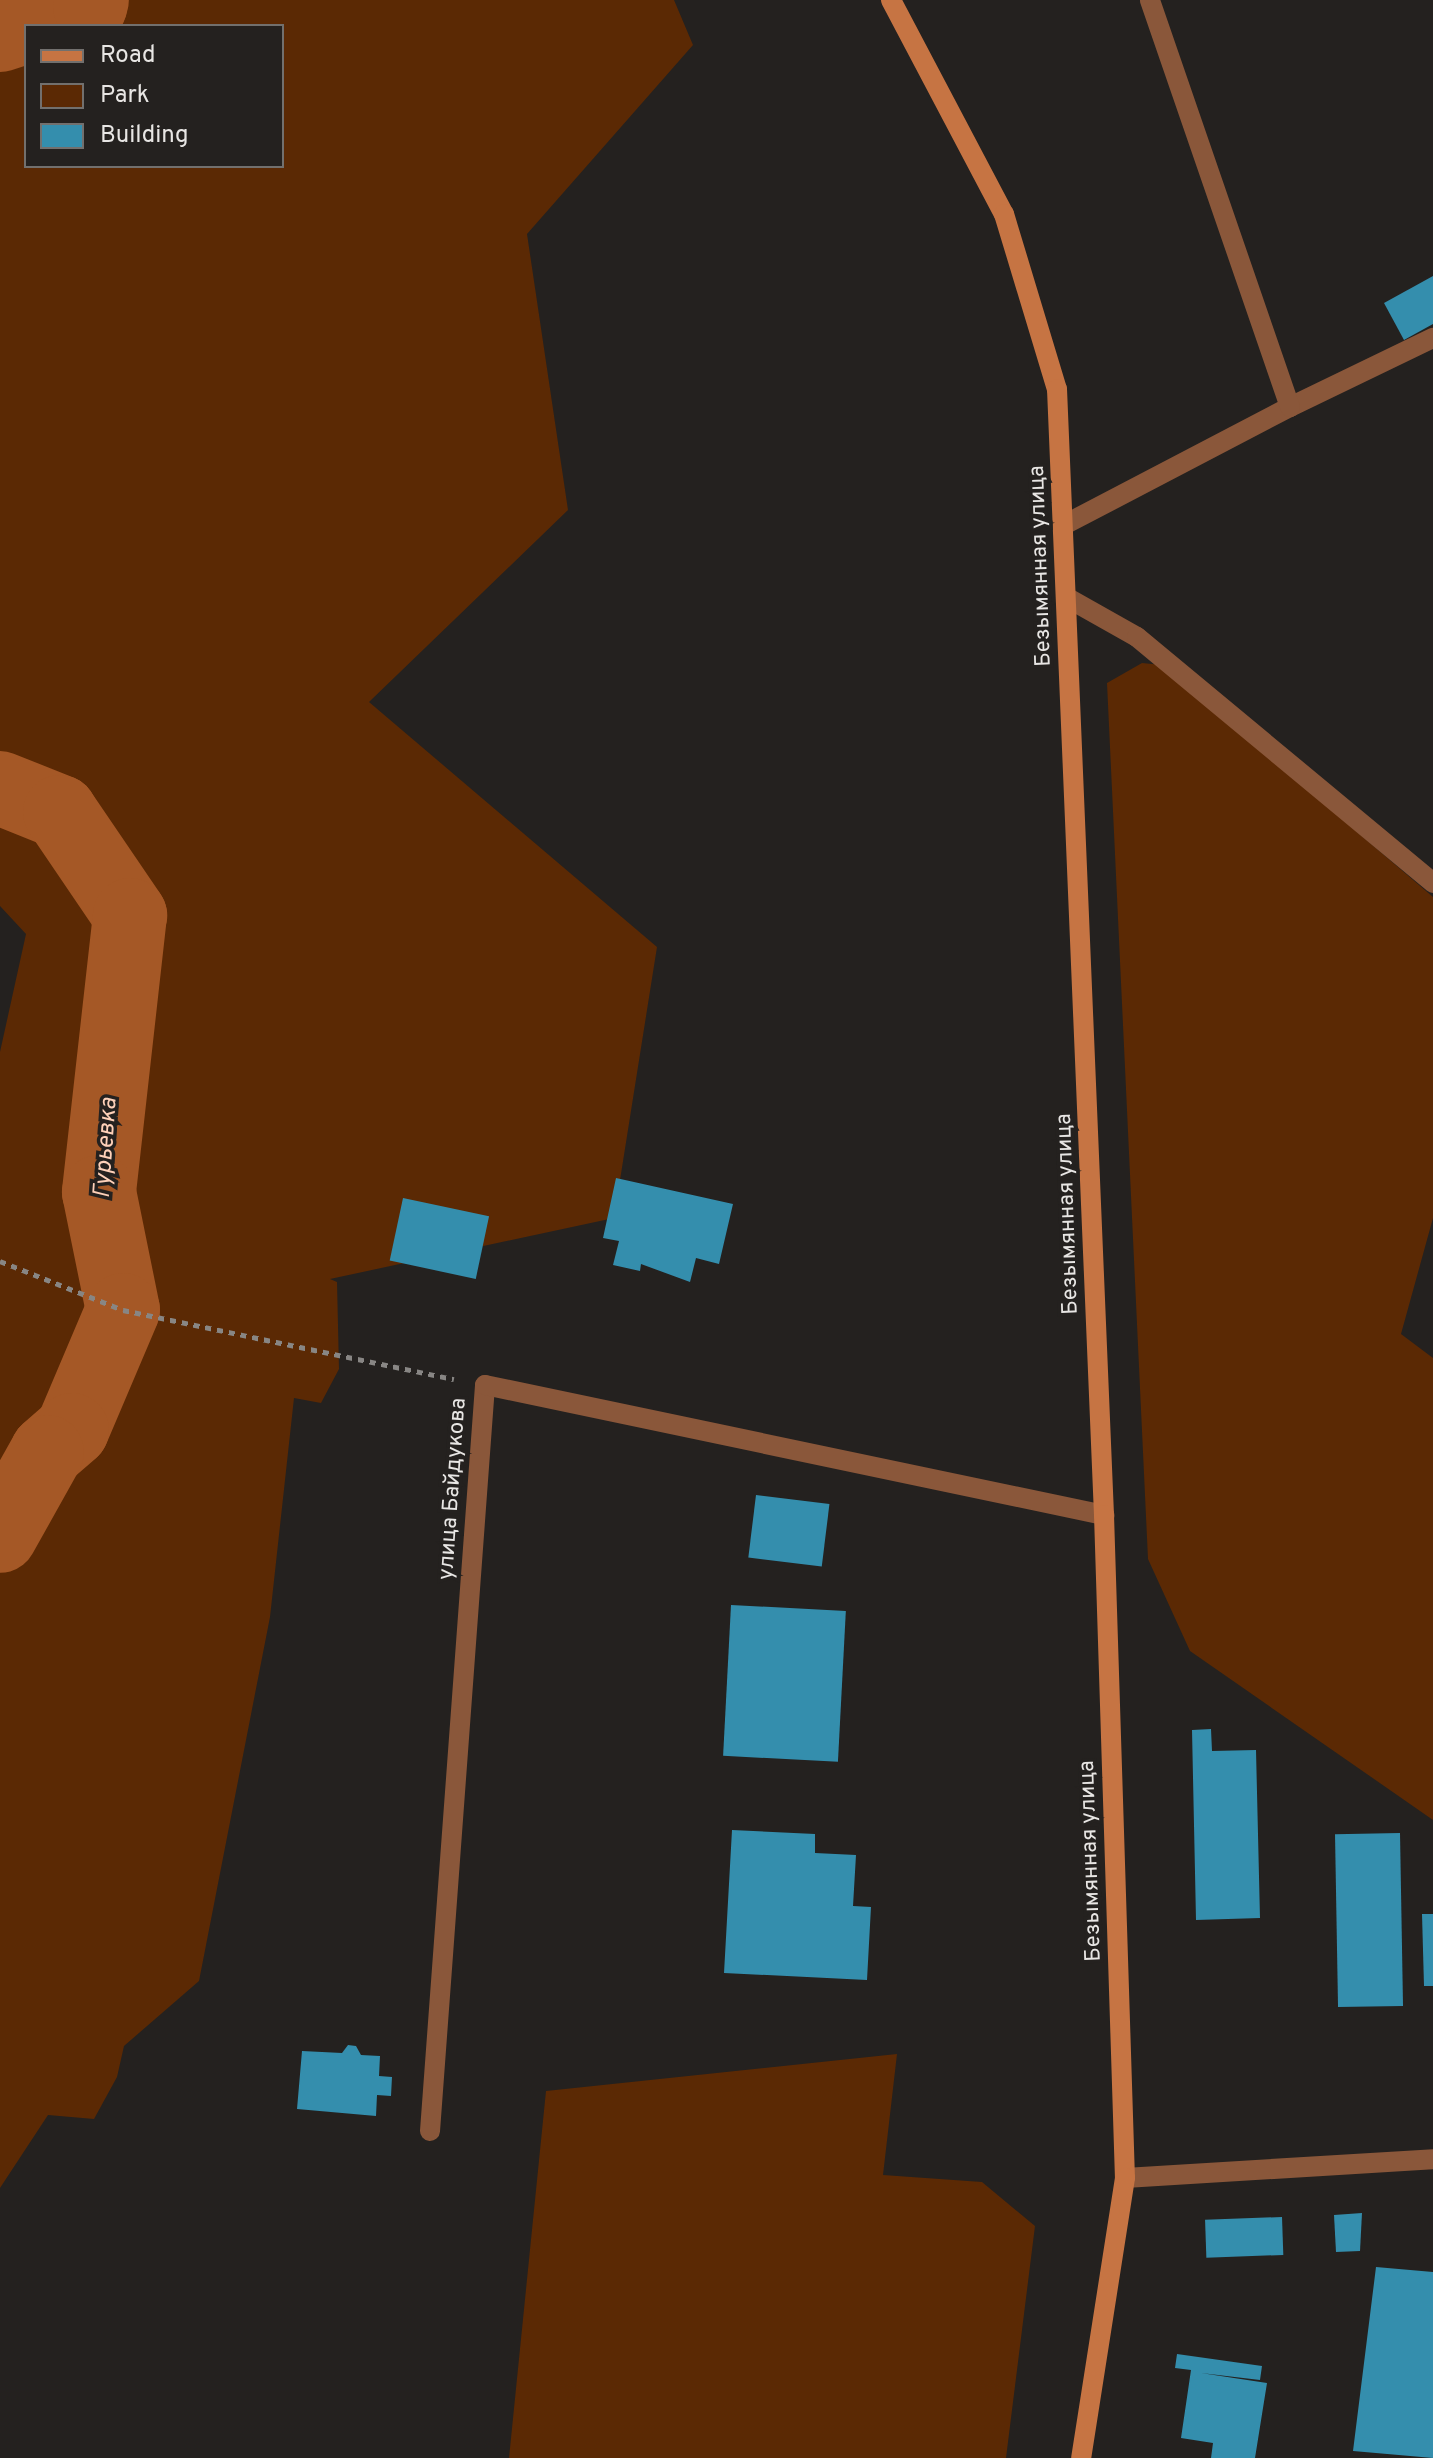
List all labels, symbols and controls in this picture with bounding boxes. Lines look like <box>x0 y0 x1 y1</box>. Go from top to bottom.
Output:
legend <box>24 24 284 168</box>
text: Road <box>100 41 156 71</box>
text: Park <box>100 81 150 111</box>
text: Building <box>100 121 189 151</box>
street label: Безымянная улица <box>1024 465 1058 667</box>
water label: Гурьевка <box>89 1097 125 1199</box>
street label: Безымянная улица <box>1051 1113 1085 1315</box>
street label: улица Байдукова <box>433 1397 473 1581</box>
street label: Безымянная улица <box>1074 1760 1108 1962</box>

